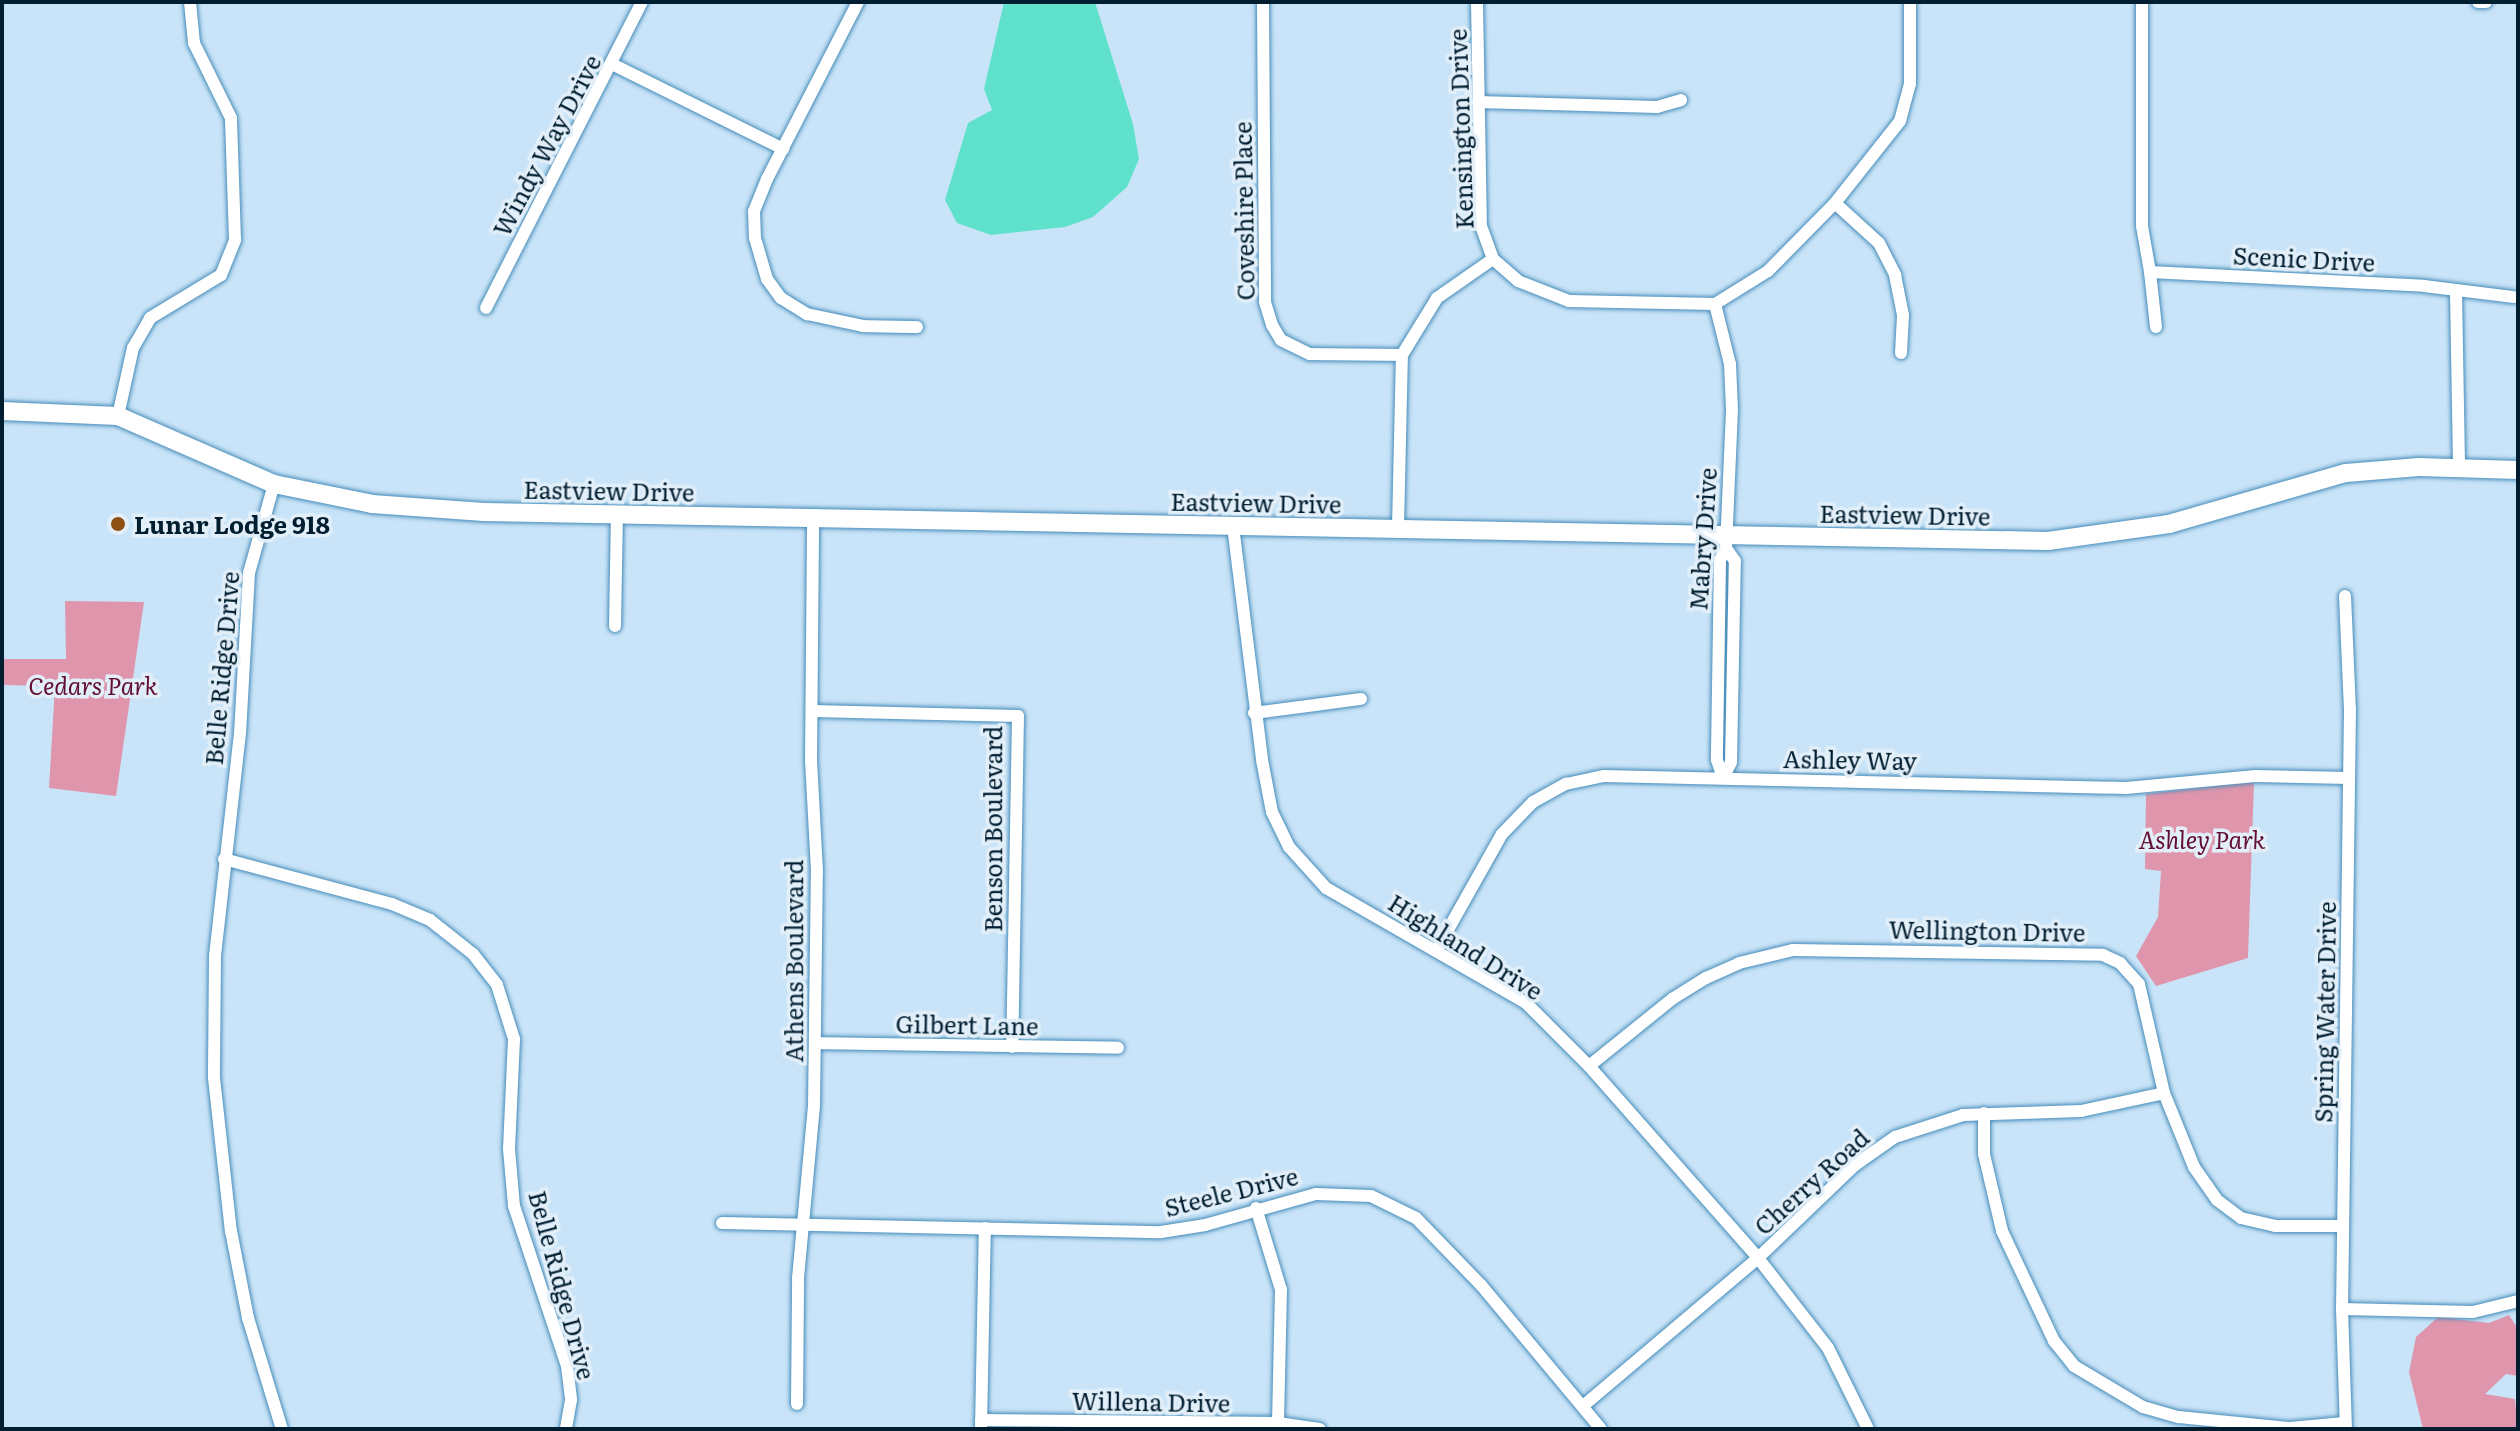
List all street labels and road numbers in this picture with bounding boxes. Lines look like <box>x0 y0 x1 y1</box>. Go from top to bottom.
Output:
street label: Kensington Drive <box>1442 28 1478 230</box>
street label: Windy Way Drive <box>486 49 606 241</box>
street label: Coveshire Place <box>1227 121 1259 301</box>
street label: Scenic Drive <box>2232 240 2376 276</box>
street label: Mabry Drive <box>1683 467 1721 611</box>
street label: Eastview Drive <box>523 474 695 506</box>
street label: Eastview Drive <box>1170 486 1342 518</box>
street label: Eastview Drive <box>1819 498 1991 530</box>
street label: Belle Ridge Drive <box>198 570 244 766</box>
street label: Benson Boulevard <box>978 726 1006 932</box>
street label: Ashley Way <box>1783 743 1917 775</box>
street label: Athens Boulevard <box>779 860 807 1062</box>
street label: Highland Drive <box>1384 887 1548 1005</box>
street label: Spring Water Drive <box>2308 901 2340 1123</box>
street label: Wellington Drive <box>1888 914 2086 946</box>
street label: Gilbert Lane <box>895 1008 1039 1040</box>
street label: Cherry Road <box>1748 1122 1874 1240</box>
street label: Steele Drive <box>1161 1161 1301 1221</box>
street label: Belle Ridge Drive <box>524 1187 602 1383</box>
street label: Willena Drive <box>1072 1385 1230 1417</box>

